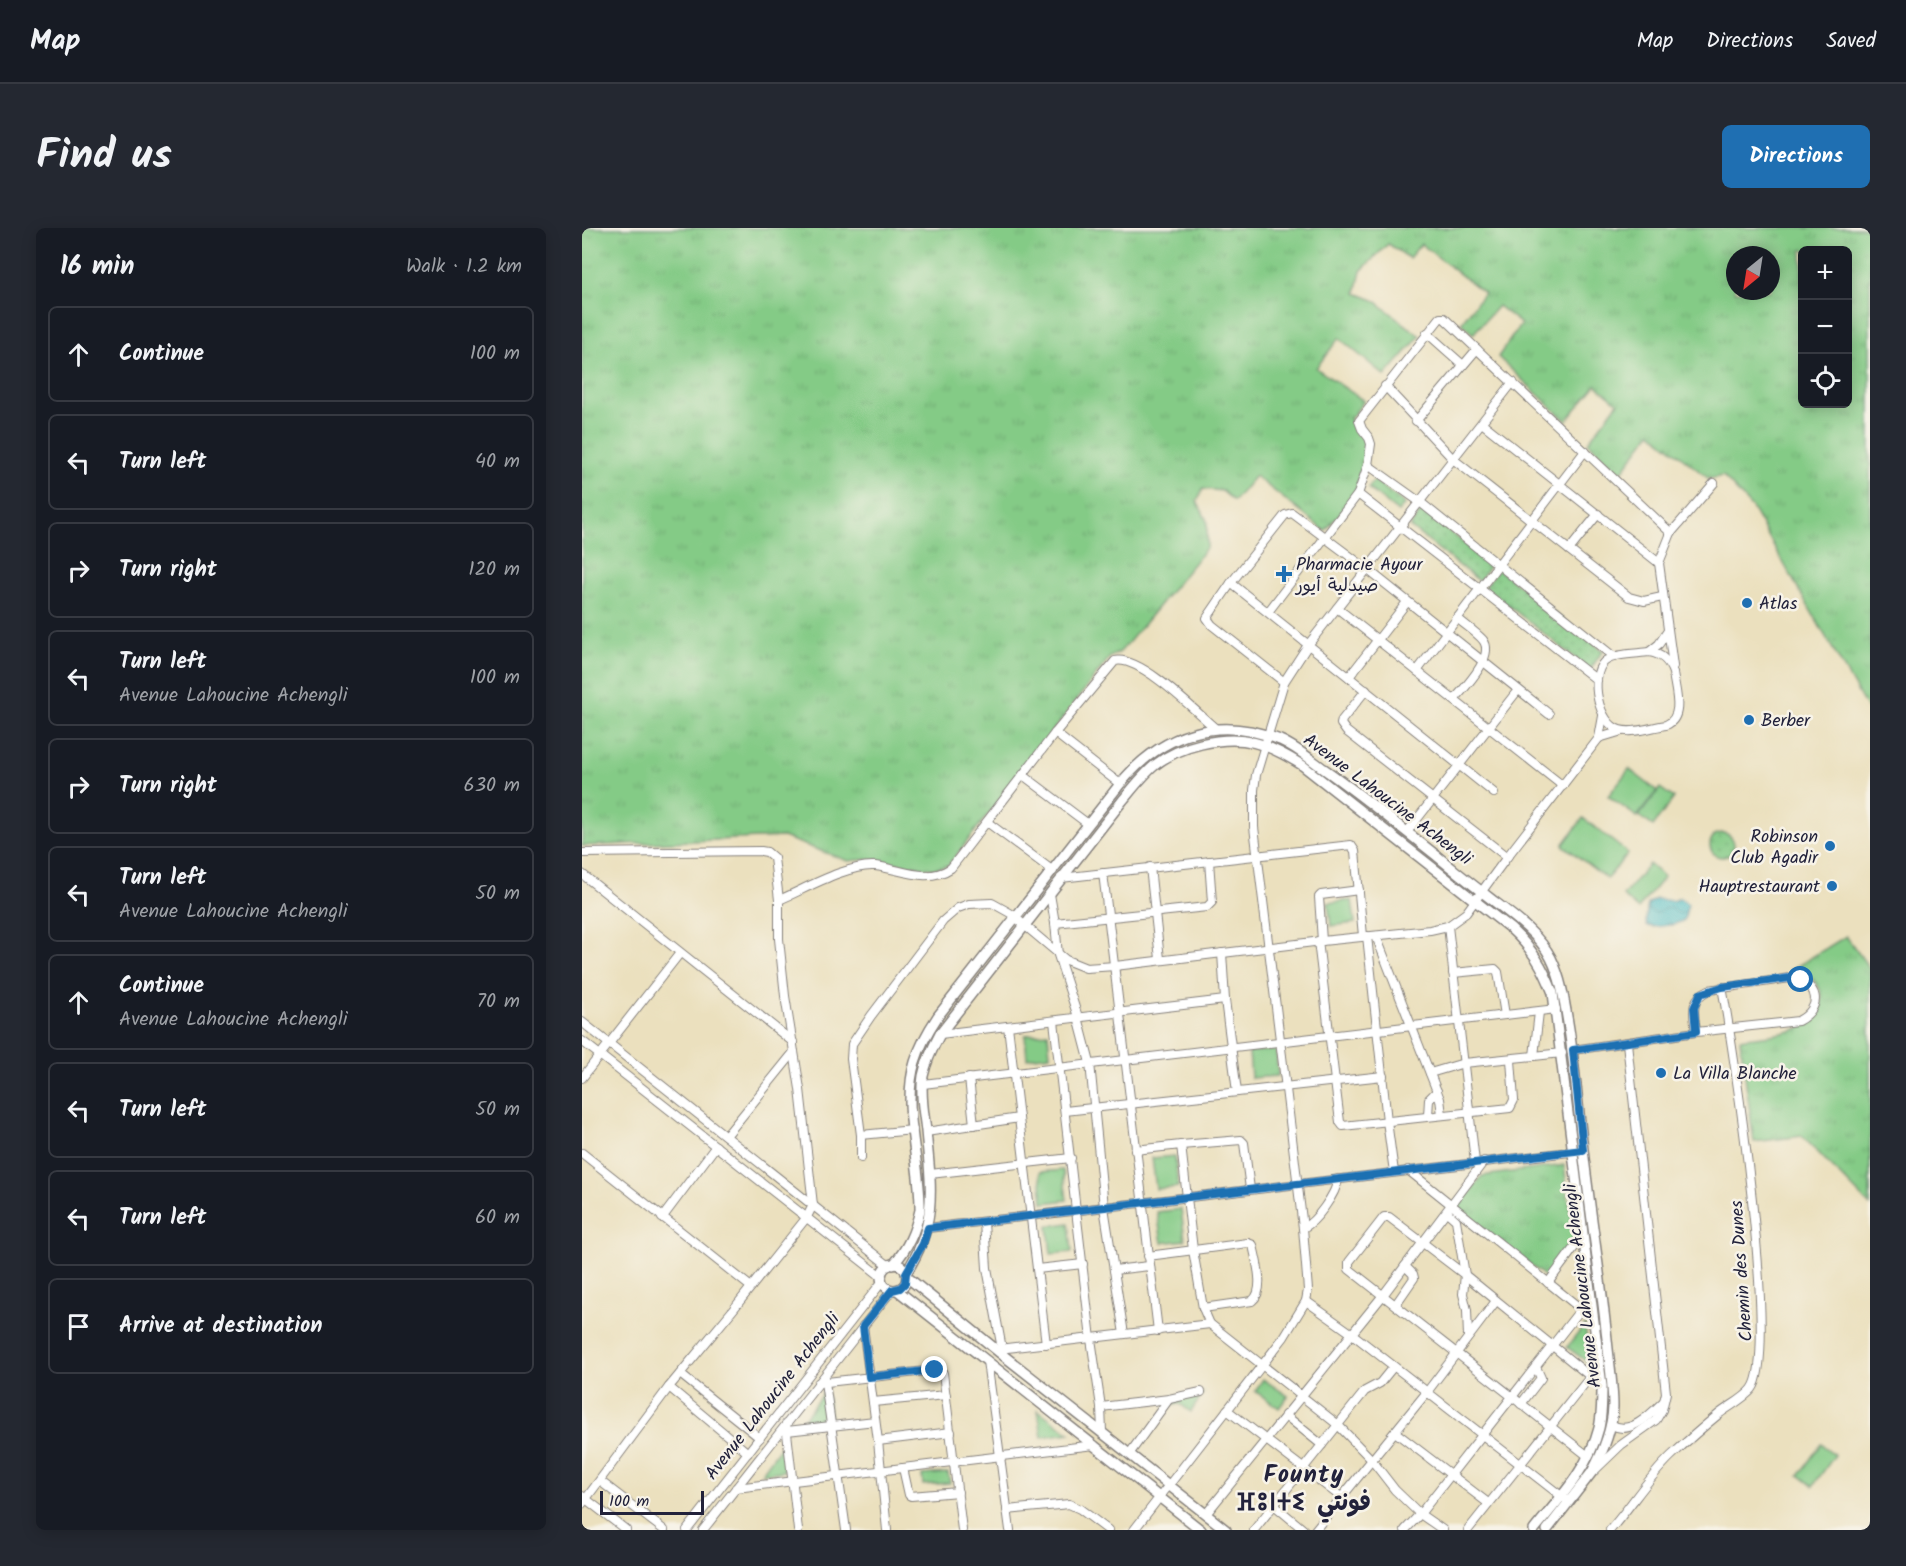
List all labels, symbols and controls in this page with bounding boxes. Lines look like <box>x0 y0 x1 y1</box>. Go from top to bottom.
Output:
text: Map <box>30 19 81 64</box>
text: Map <box>1637 25 1673 58</box>
text: Directions <box>1706 25 1793 58</box>
text: Saved <box>1826 25 1876 58</box>
text: Find us <box>36 123 172 190</box>
button: Directions <box>1722 125 1870 188</box>
text: 16 min <box>60 246 134 288</box>
north arrow <box>1726 246 1780 300</box>
map controls <box>1798 246 1852 408</box>
button: + <box>1798 246 1852 300</box>
text: Walk · 1.2 km <box>406 251 522 283</box>
button: − <box>1798 300 1852 354</box>
text: Continue <box>119 337 204 372</box>
icon: ahead <box>62 338 95 371</box>
text: 100 m <box>470 338 520 370</box>
button: locate <box>1798 354 1852 408</box>
text: Turn left <box>119 445 206 480</box>
icon: left <box>62 446 95 479</box>
text: 40 m <box>475 446 520 478</box>
place label: Pharmacie Ayour صيدلية أيور <box>1294 551 1423 601</box>
text: Turn right <box>119 553 217 588</box>
icon: right <box>62 554 95 587</box>
text: 120 m <box>468 554 520 586</box>
marker: Pharmacie Ayour صيدلية أيور <box>1277 567 1291 581</box>
place label: Atlas <box>1759 590 1798 619</box>
marker: Atlas <box>1740 596 1754 610</box>
text: Turn left <box>119 645 206 680</box>
icon: left <box>62 662 95 695</box>
text: 100 m <box>470 662 520 694</box>
text: Avenue Lahoucine Achengli <box>119 680 348 712</box>
place label: Berber <box>1761 707 1811 736</box>
marker: Berber <box>1742 713 1756 727</box>
street label: Avenue Lahoucine Achengli <box>1296 727 1479 874</box>
text: Turn right <box>119 769 217 804</box>
icon: right <box>62 770 95 803</box>
text: 630 m <box>464 770 520 802</box>
place label: Robinson Club Agadir <box>1730 823 1819 873</box>
marker: Robinson Club Agadir <box>1823 839 1837 853</box>
text: Turn left <box>119 861 206 896</box>
place label: Hauptrestaurant <box>1699 873 1821 902</box>
icon: left <box>62 878 95 911</box>
text: 50 m <box>475 878 520 910</box>
marker: Hauptrestaurant <box>1825 879 1839 893</box>
text: Avenue Lahoucine Achengli <box>119 896 348 928</box>
route start <box>1787 966 1813 992</box>
text: Continue <box>119 969 204 1004</box>
icon: ahead <box>62 986 95 1019</box>
text: 70 m <box>477 986 520 1018</box>
text: Avenue Lahoucine Achengli <box>119 1004 348 1036</box>
place label: La Villa Blanche <box>1673 1060 1797 1089</box>
marker: La Villa Blanche <box>1654 1066 1668 1080</box>
text: Turn left <box>119 1093 206 1128</box>
icon: left <box>62 1094 95 1127</box>
text: 50 m <box>475 1094 520 1126</box>
street label: Avenue Lahoucine Achengli <box>1556 1181 1610 1390</box>
street label: Chemin des Dunes <box>1723 1199 1762 1343</box>
text: Turn left <box>119 1201 206 1236</box>
icon: left <box>62 1202 95 1235</box>
text: 60 m <box>475 1202 520 1234</box>
street label: Avenue Lahoucine Achengli <box>698 1306 848 1487</box>
text: Arrive at destination <box>119 1309 322 1344</box>
icon: arrive <box>62 1310 95 1343</box>
route end <box>921 1356 947 1382</box>
district label: Founty ⴼⵓⵏⵜⵉ فونتي <box>1237 1456 1371 1523</box>
scale bar <box>600 1488 704 1516</box>
text: 100 m <box>609 1489 649 1514</box>

